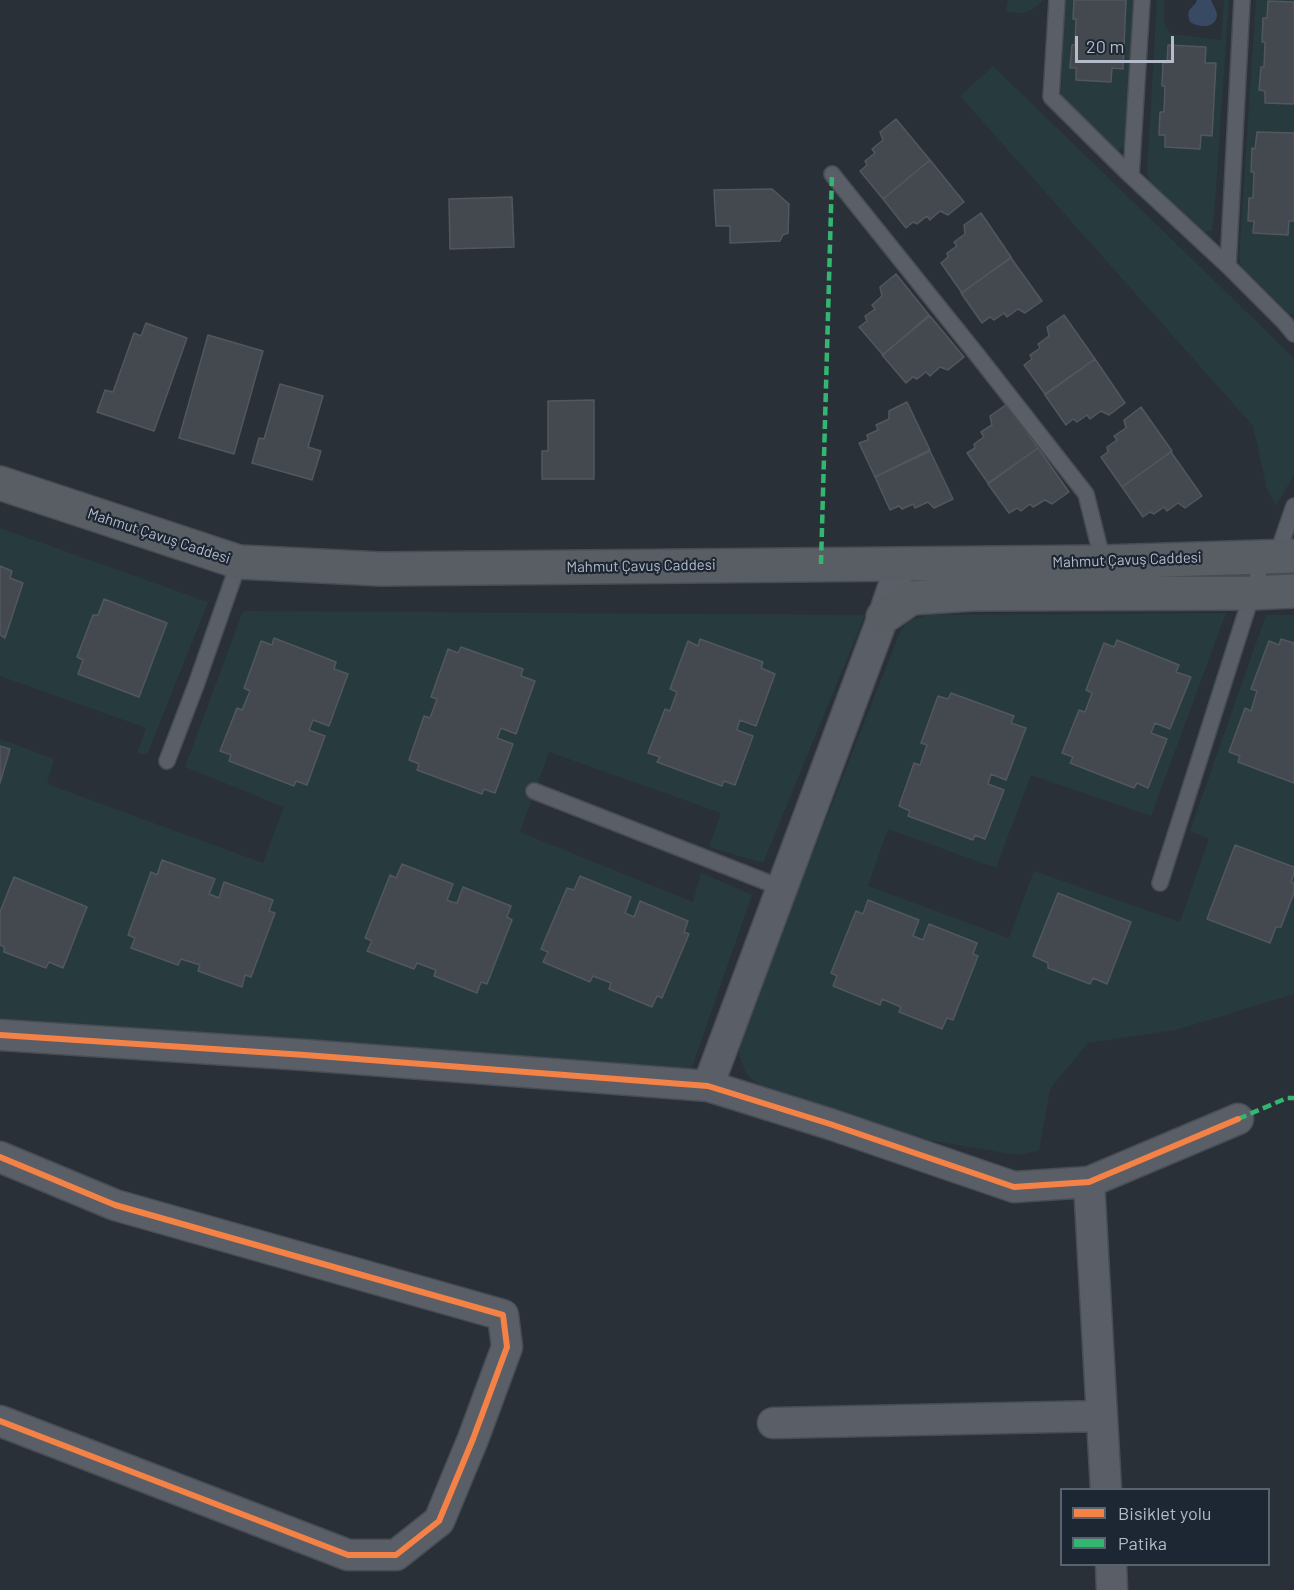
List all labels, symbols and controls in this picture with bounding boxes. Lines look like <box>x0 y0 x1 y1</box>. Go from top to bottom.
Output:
scale bar <box>1078 24 1177 62</box>
text: 20 m <box>1086 35 1124 57</box>
street label: Mahmut Çavuş Caddesi <box>85 504 233 568</box>
street label: Mahmut Çavuş Caddesi <box>1052 548 1202 572</box>
street label: Mahmut Çavuş Caddesi <box>566 556 716 576</box>
legend <box>1060 1488 1270 1566</box>
text: Bisiklet yolu <box>1118 1502 1212 1524</box>
text: Patika <box>1118 1532 1167 1554</box>

